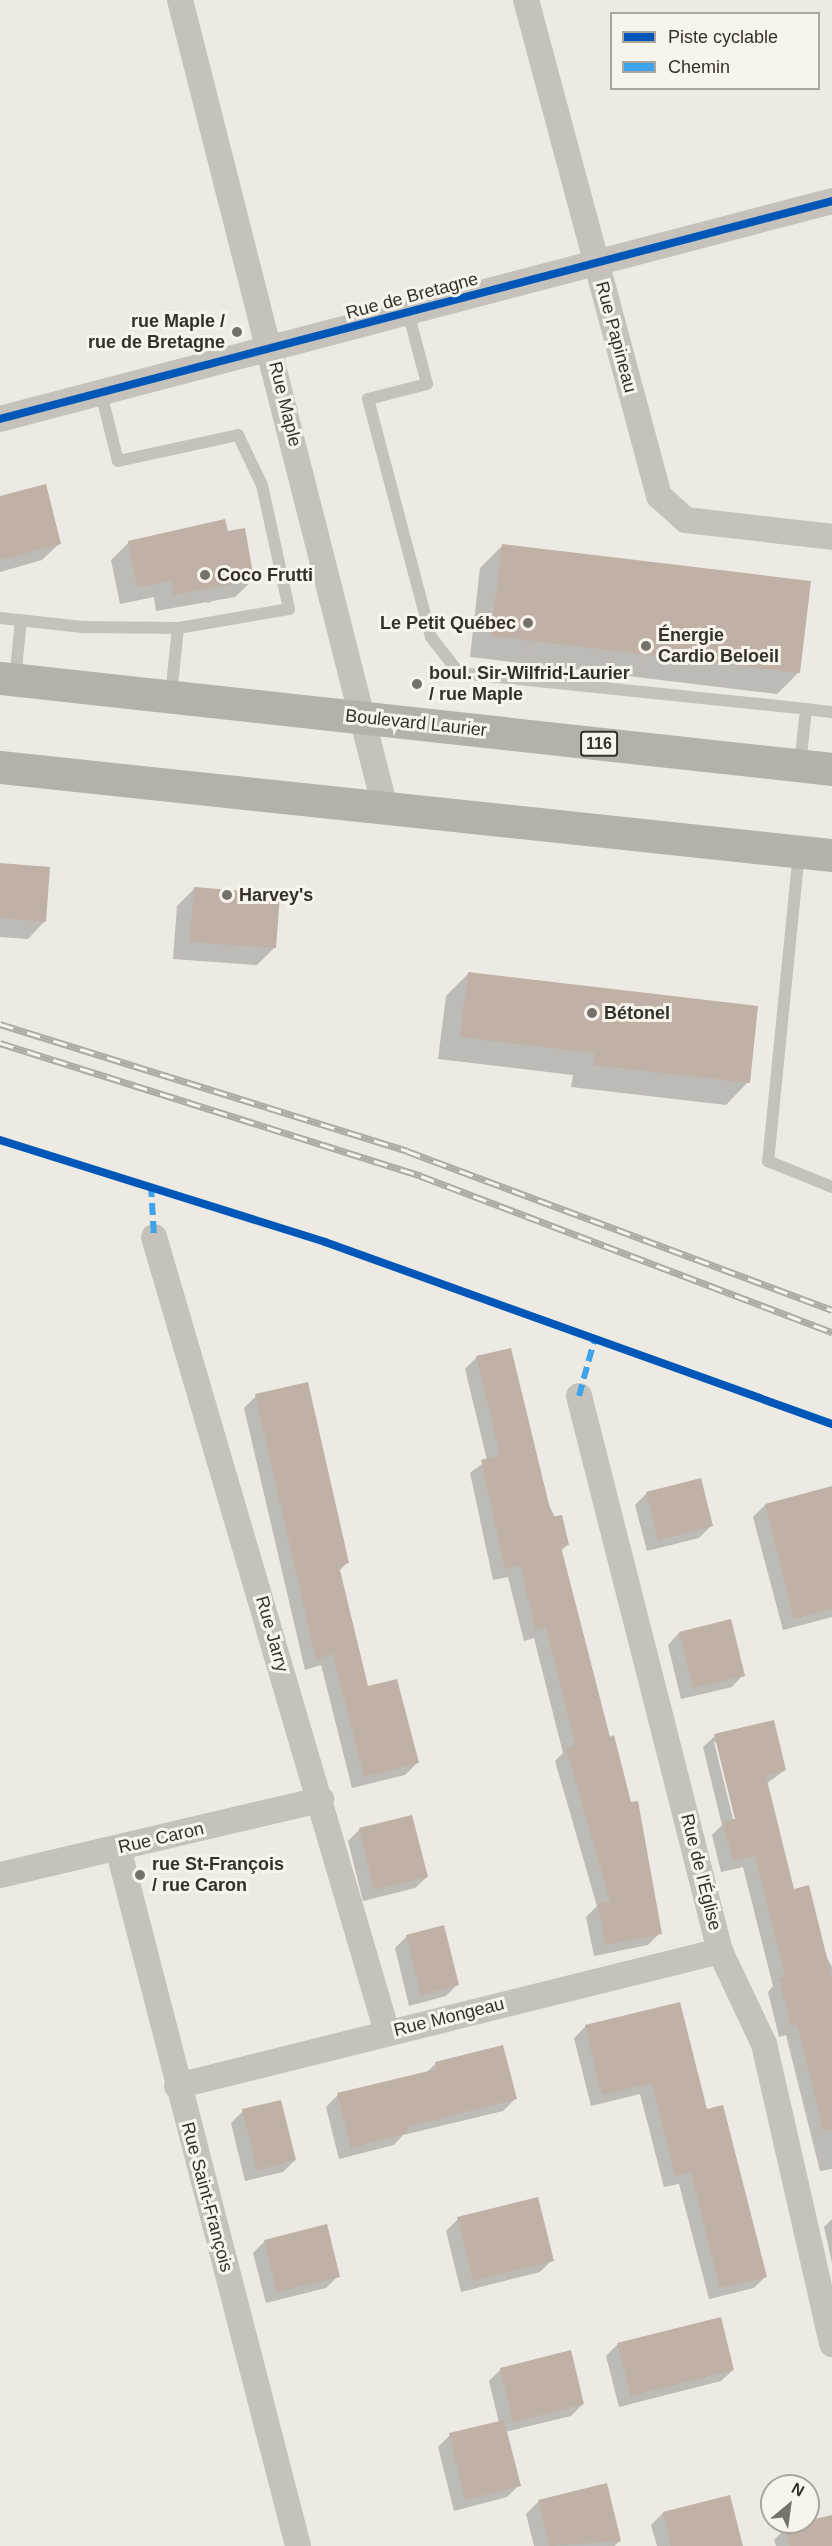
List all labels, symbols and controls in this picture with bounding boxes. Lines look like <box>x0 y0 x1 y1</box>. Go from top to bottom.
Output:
legend <box>610 12 820 90</box>
text: Piste cyclable <box>668 27 778 47</box>
text: Chemin <box>668 57 730 77</box>
street label: Rue de Bretagne <box>343 268 481 324</box>
street label: Rue Papineau <box>591 279 641 395</box>
place label: rue Maple / rue de Bretagne <box>88 311 225 354</box>
marker: rue Maple / rue de Bretagne <box>230 325 244 339</box>
street label: Rue Maple <box>264 359 306 449</box>
place label: Coco Frutti <box>217 564 313 586</box>
marker: Coco Frutti <box>198 568 212 582</box>
place label: Le Petit Québec <box>380 612 516 634</box>
marker: Le Petit Québec <box>521 616 535 630</box>
place label: Énergie Cardio Beloeil <box>658 625 779 668</box>
marker: Énergie Cardio Beloeil <box>639 639 653 653</box>
place label: boul. Sir-Wilfrid-Laurier / rue Maple <box>429 663 630 706</box>
marker: boul. Sir-Wilfrid-Laurier / rue Maple <box>410 677 424 691</box>
street label: Boulevard Laurier <box>344 705 488 741</box>
road number: 116 <box>580 731 618 757</box>
place label: Harvey's <box>239 884 313 906</box>
marker: Harvey's <box>220 888 234 902</box>
place label: Bétonel <box>604 1002 670 1024</box>
marker: Bétonel <box>585 1006 599 1020</box>
street label: Rue Jarry <box>251 1594 293 1674</box>
street label: Rue de l'Église <box>676 1811 726 1933</box>
street label: Rue Caron <box>116 1818 206 1858</box>
place label: rue St-François / rue Caron <box>152 1854 284 1896</box>
marker: rue St-François / rue Caron <box>133 1868 147 1882</box>
street label: Rue Mongeau <box>392 1993 506 2041</box>
street label: Rue Saint-François <box>177 2120 237 2274</box>
north arrow <box>760 2474 820 2534</box>
text: N <box>789 2479 807 2500</box>

